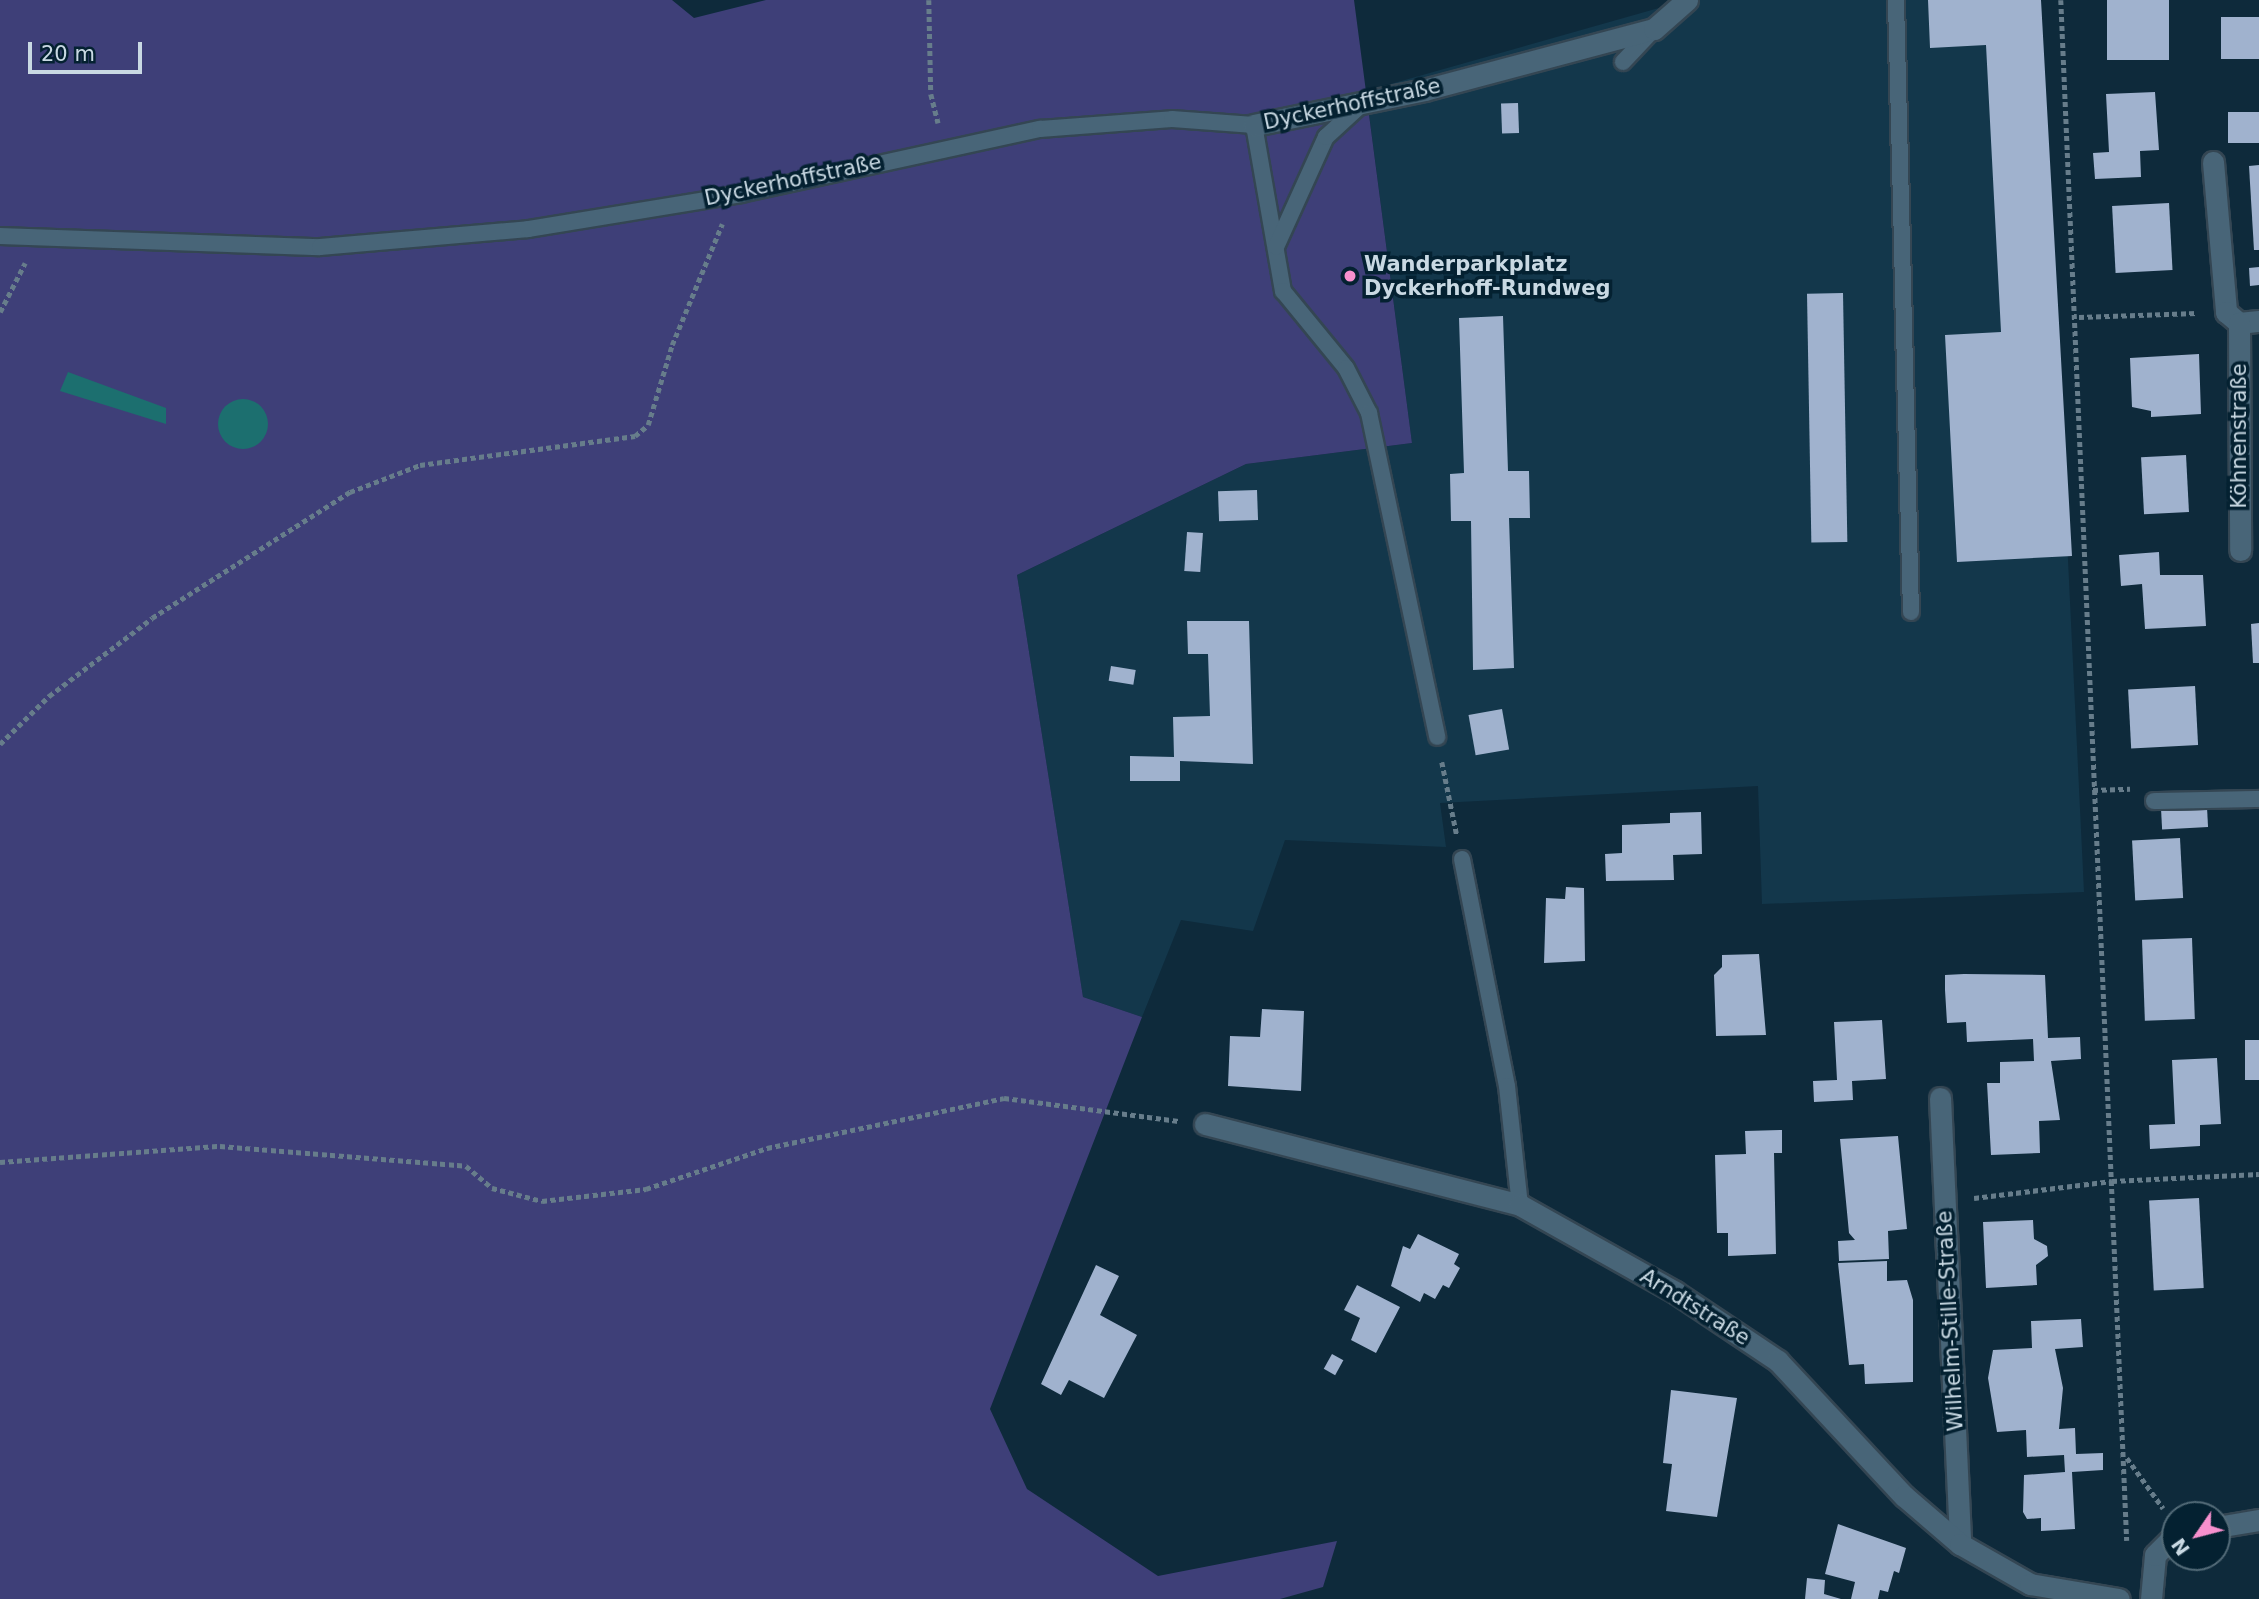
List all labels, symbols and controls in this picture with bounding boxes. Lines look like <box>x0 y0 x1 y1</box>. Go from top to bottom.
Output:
scale bar <box>32 28 145 72</box>
text: 20 m <box>41 42 95 66</box>
street label: Dyckerhoffstraße <box>1261 73 1443 135</box>
street label: Dyckerhoffstraße <box>702 149 884 211</box>
place label: Wanderparkplatz Dyckerhoff-Rundweg <box>1364 251 1610 301</box>
marker: Wanderparkplatz Dyckerhoff-Rundweg <box>1342 268 1358 284</box>
street label: Köhnenstraße <box>2226 363 2252 509</box>
street label: Wilhelm-Stille-Straße <box>1932 1210 1968 1432</box>
street label: Arndtstraße <box>1636 1263 1754 1351</box>
north arrow <box>2161 1501 2231 1571</box>
text: N <box>2167 1534 2194 1560</box>

